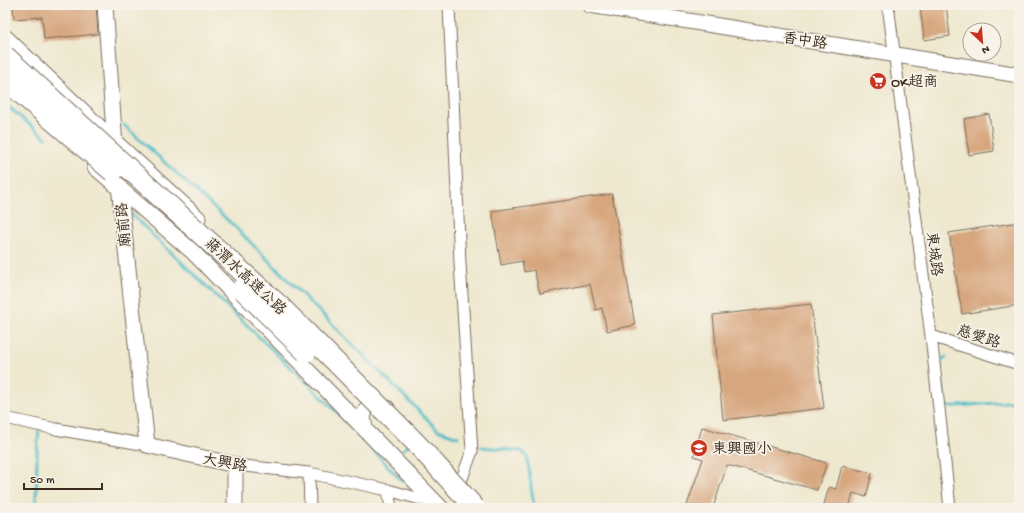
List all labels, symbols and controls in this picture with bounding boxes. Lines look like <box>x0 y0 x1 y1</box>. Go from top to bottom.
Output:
north arrow <box>962 22 1002 62</box>
street label: 香中路 <box>781 30 828 54</box>
text: N <box>980 42 991 56</box>
supermarket icon: OK超商 <box>868 71 888 91</box>
place label: OK超商 <box>891 73 938 92</box>
street label: 廟前路 <box>114 201 136 248</box>
street label: 東城路 <box>921 231 945 278</box>
street label: 蔣渭水高速公路 <box>200 234 290 320</box>
street label: 慈愛路 <box>954 322 1003 353</box>
school or university icon: 東興國小 <box>689 438 709 458</box>
place label: 東興國小 <box>712 441 772 459</box>
street label: 大興路 <box>201 451 248 477</box>
scale bar <box>24 465 102 491</box>
text: 50 m <box>30 474 55 488</box>

